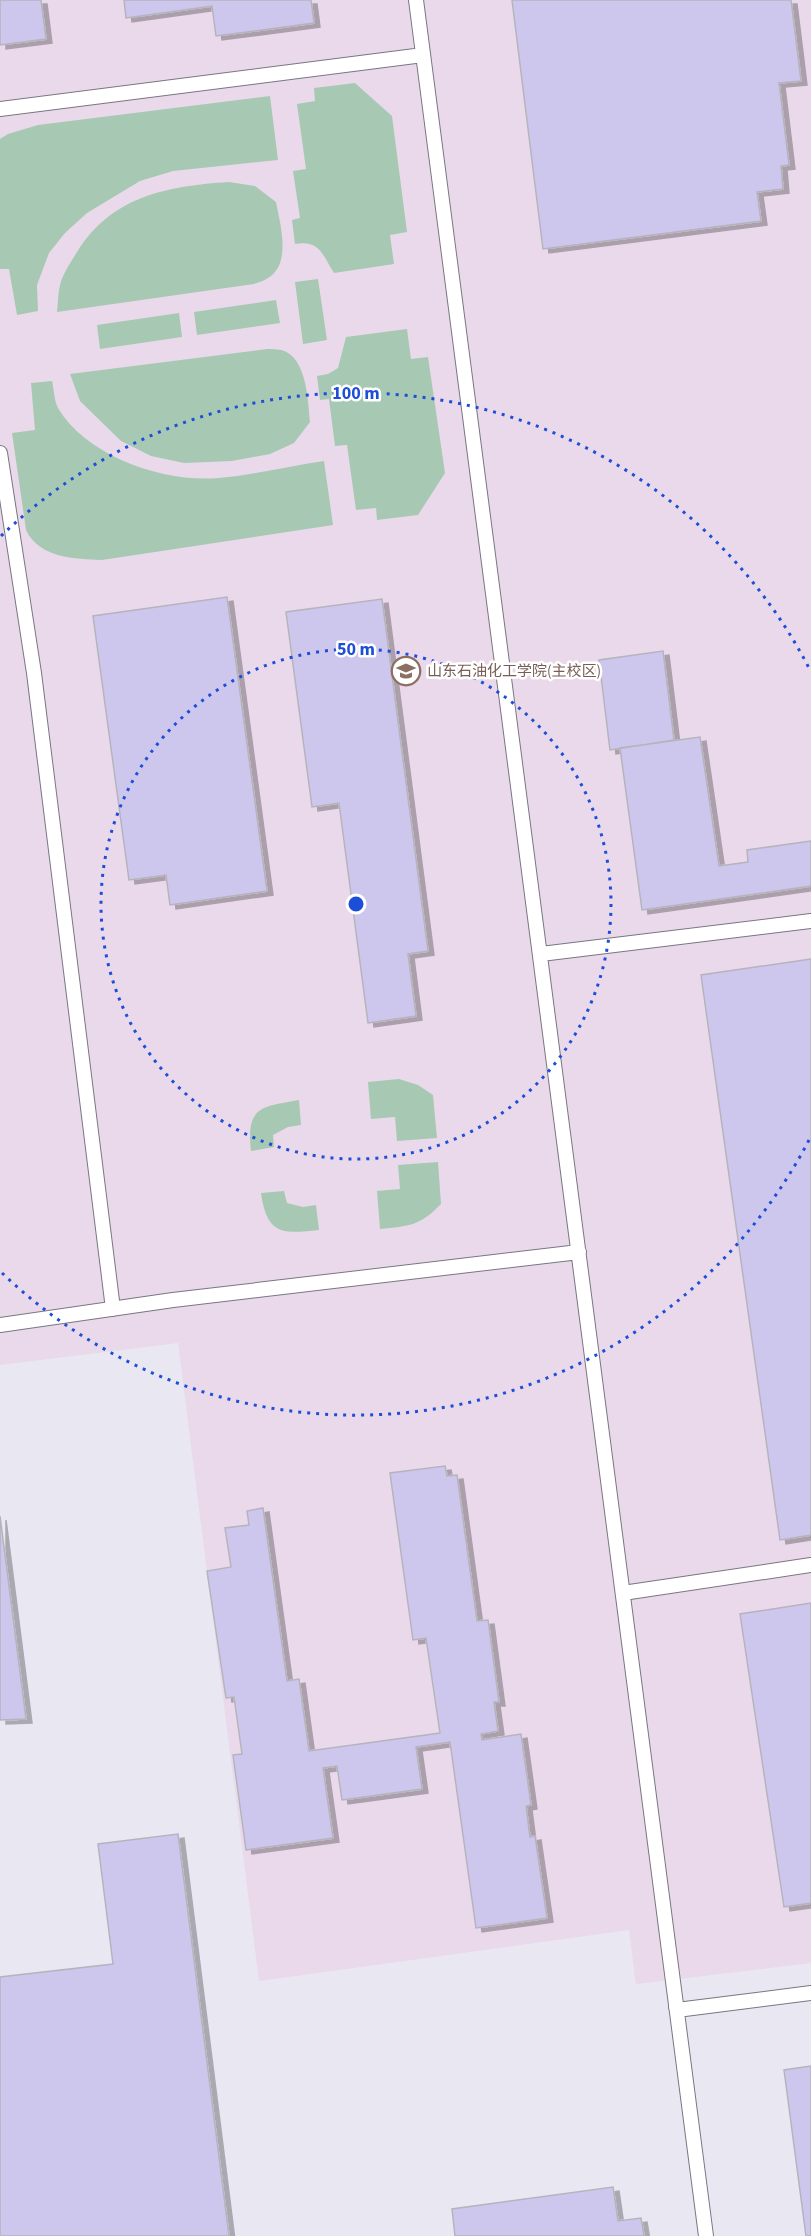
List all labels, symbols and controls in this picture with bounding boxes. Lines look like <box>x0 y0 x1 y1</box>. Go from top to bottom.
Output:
text: 100 m <box>332 381 380 406</box>
text: 50 m <box>337 637 375 662</box>
school or university icon: 山东石油化工学院(主校区) <box>390 655 422 687</box>
place label: 山东石油化工学院(主校区) <box>427 661 601 682</box>
centre of rings <box>346 894 366 914</box>

